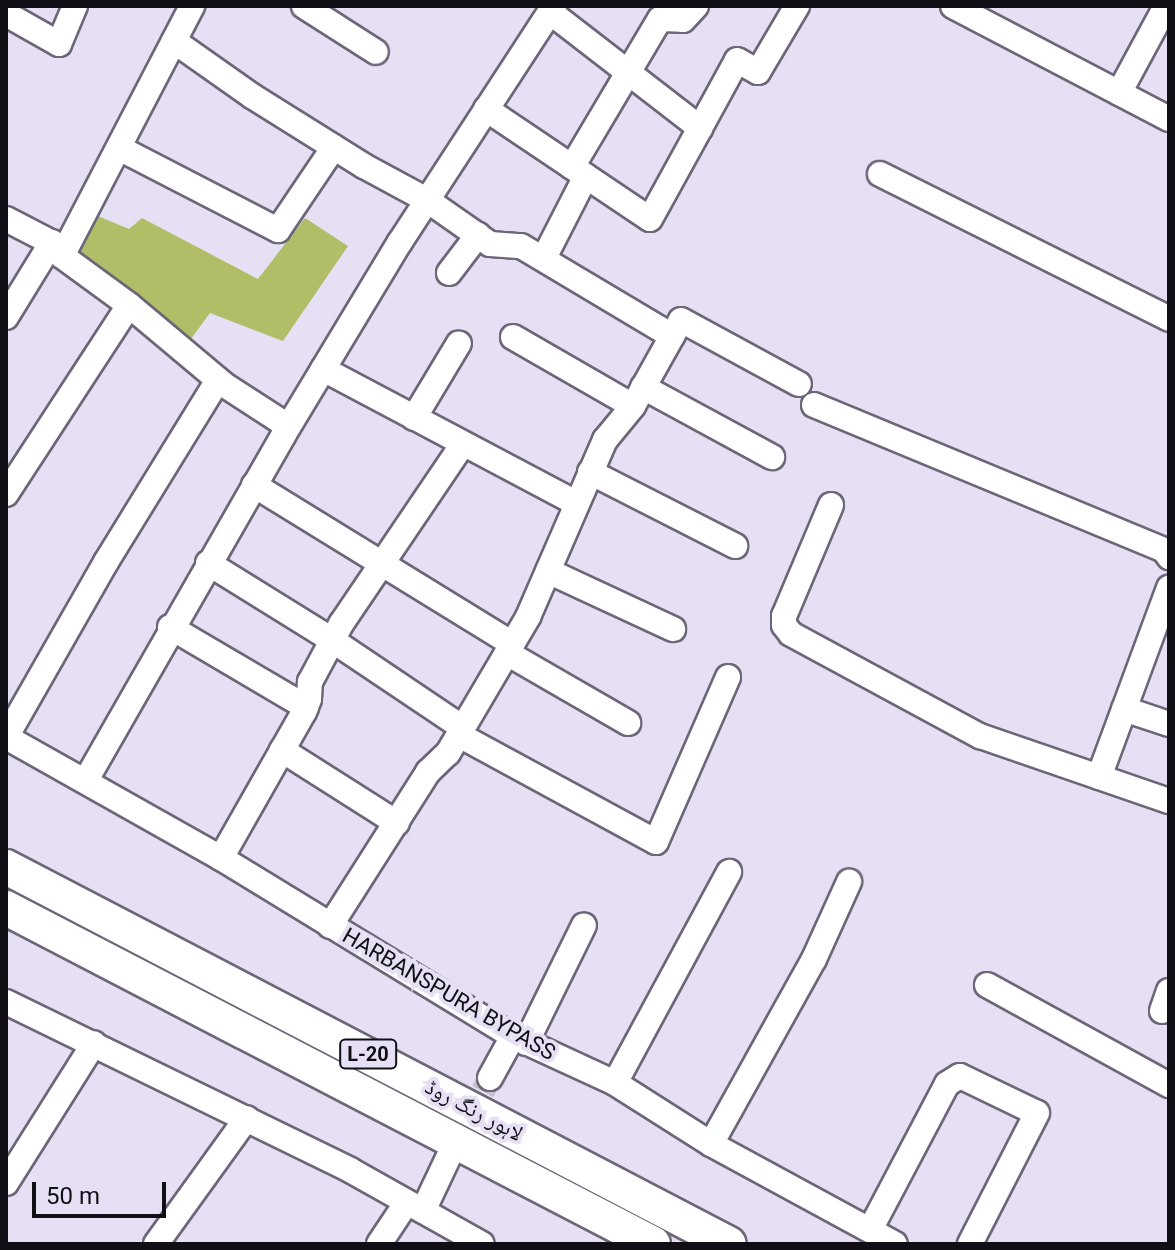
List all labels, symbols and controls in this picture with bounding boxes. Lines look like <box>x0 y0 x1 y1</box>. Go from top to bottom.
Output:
street label: HARBANSPURA BYPASS <box>338 922 560 1066</box>
road number: L-20 <box>338 1038 398 1070</box>
street label: لاہور رنگ روڈ <box>421 1073 527 1147</box>
scale bar <box>36 1166 170 1216</box>
text: 50 m <box>46 1182 100 1210</box>

